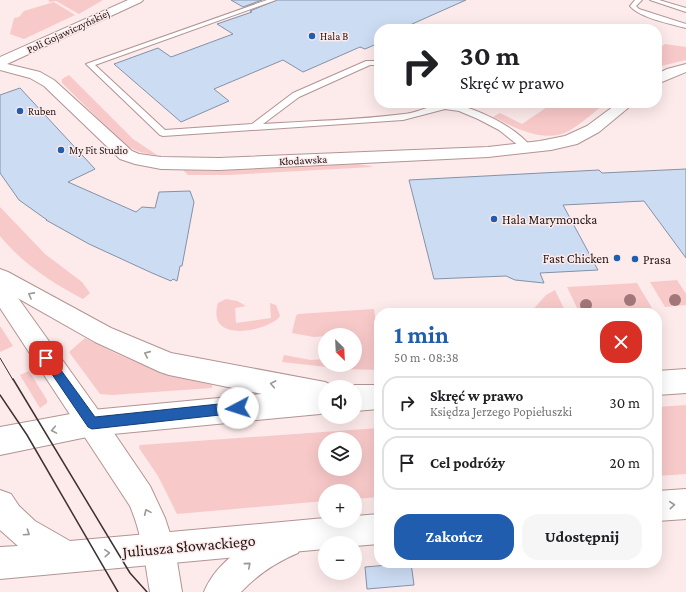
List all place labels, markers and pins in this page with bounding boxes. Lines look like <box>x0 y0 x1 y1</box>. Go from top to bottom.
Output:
place label: Hala B <box>320 30 348 42</box>
marker: Hala B <box>307 31 317 41</box>
place label: Ruben <box>28 105 56 117</box>
marker: Ruben <box>15 106 25 116</box>
place label: My Fit Studio <box>69 144 128 157</box>
marker: My Fit Studio <box>56 145 66 155</box>
place label: Hala Marymoncka <box>502 212 597 227</box>
marker: Hala Marymoncka <box>489 214 499 224</box>
place label: Fast Chicken <box>543 251 609 266</box>
place label: Prasa <box>643 252 671 267</box>
marker: Fast Chicken <box>612 253 622 263</box>
marker: Prasa <box>630 254 640 264</box>
pin <box>29 341 63 375</box>

